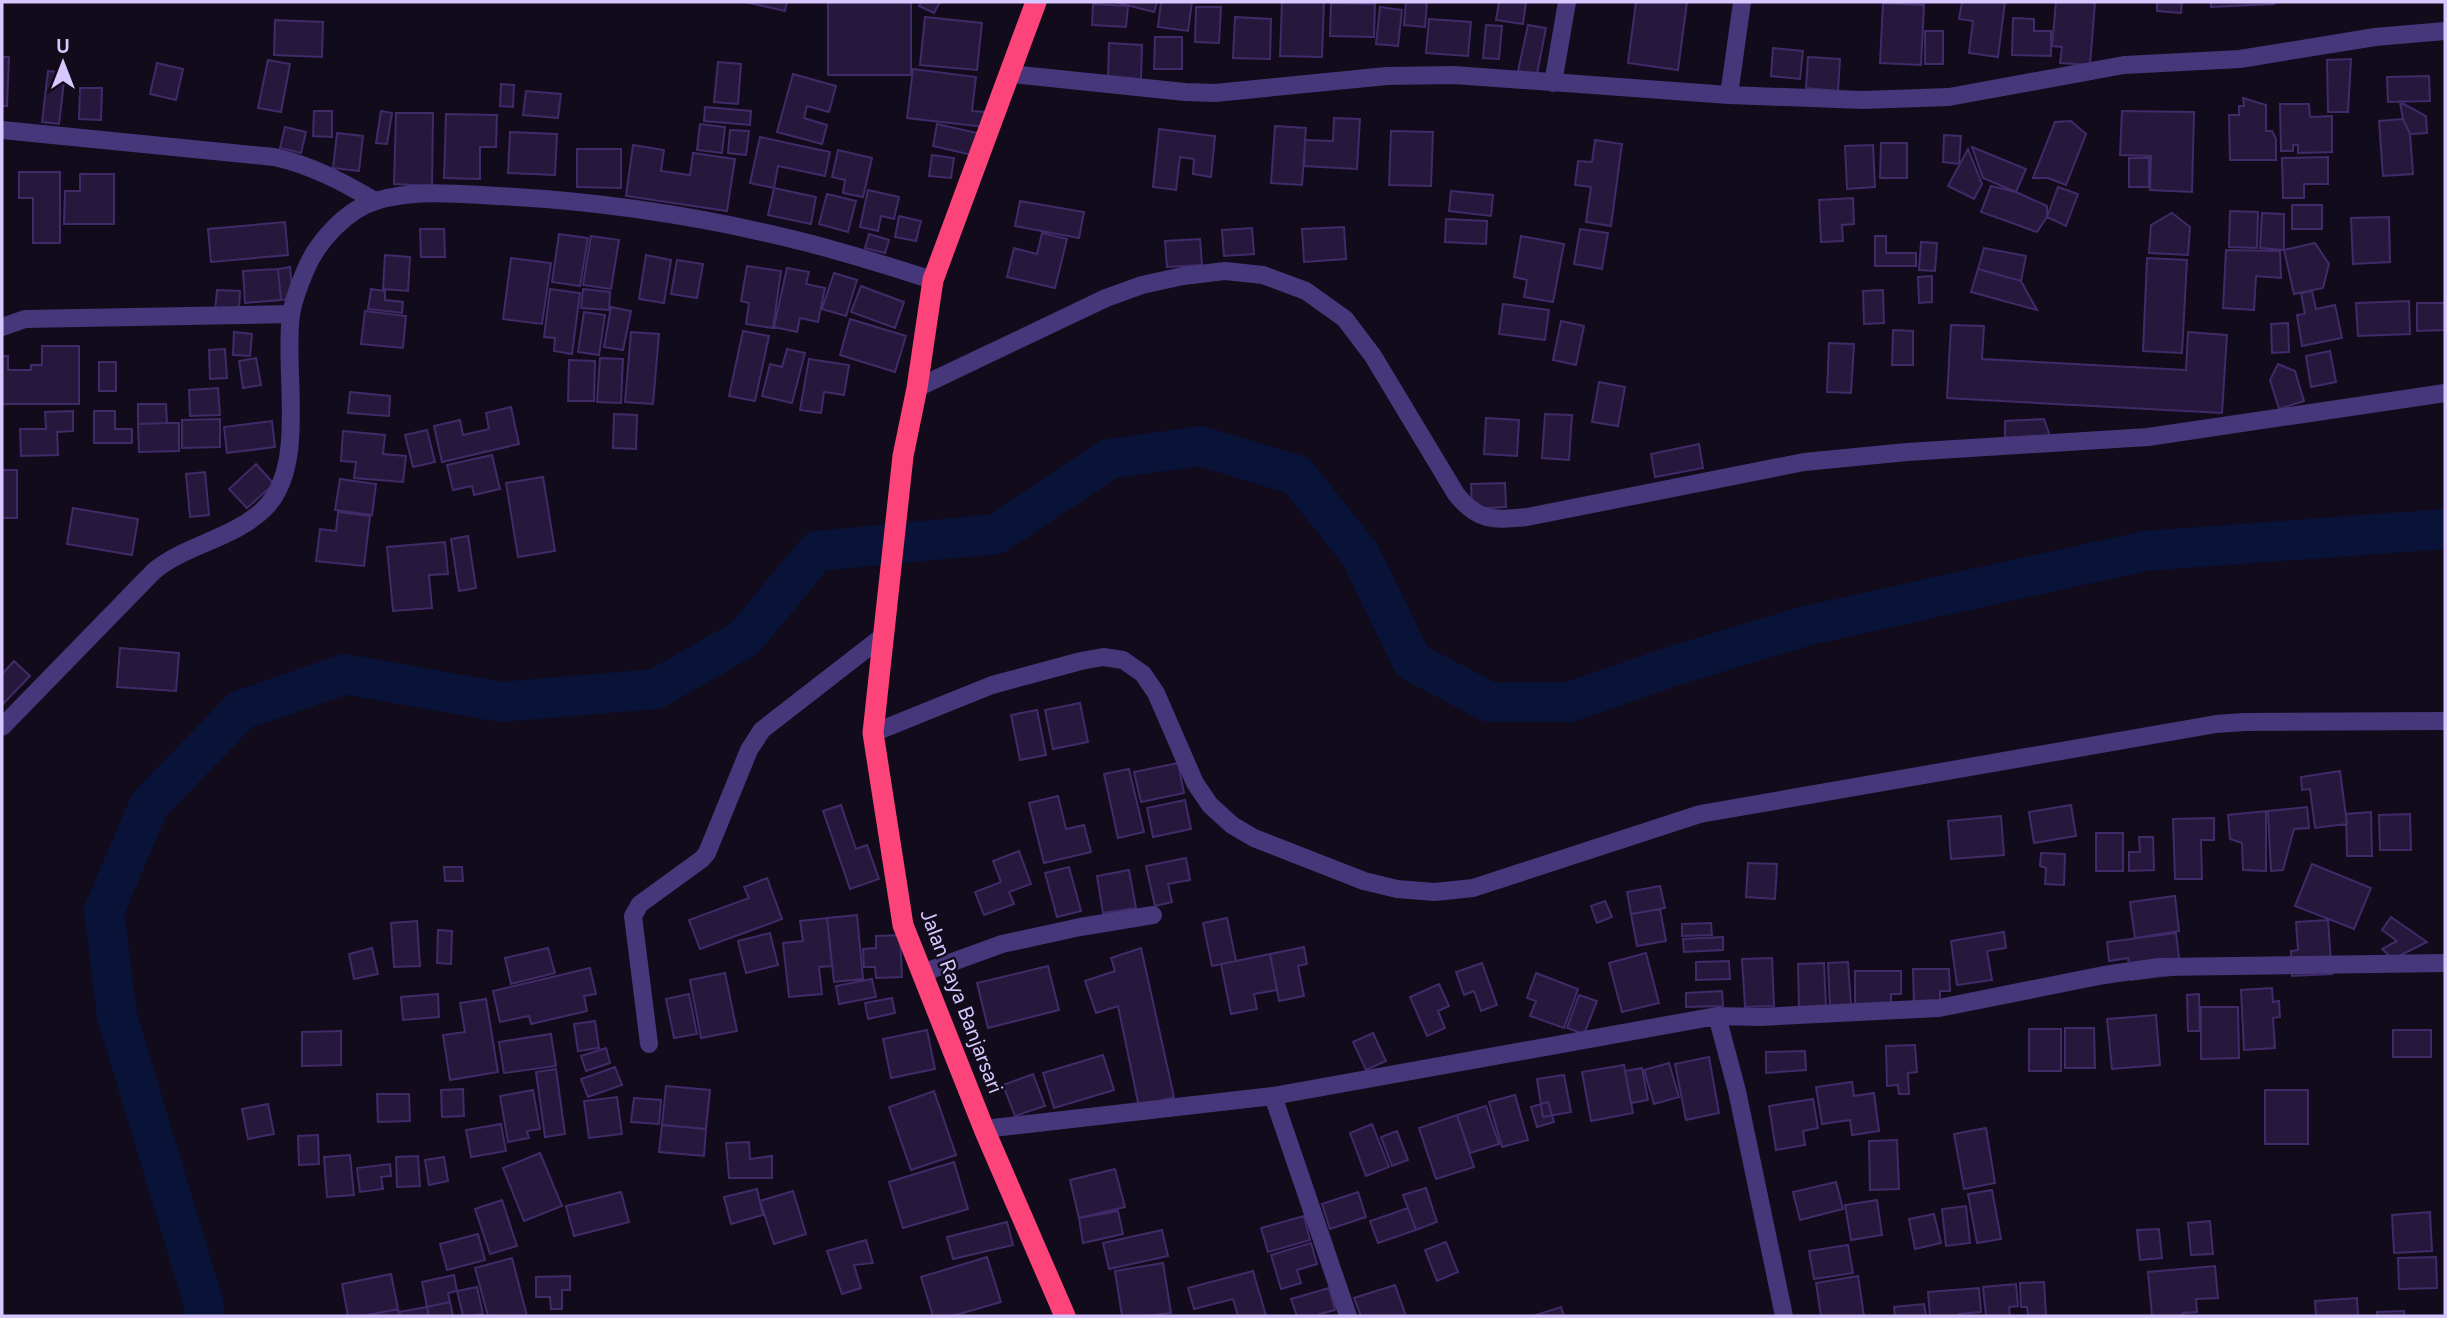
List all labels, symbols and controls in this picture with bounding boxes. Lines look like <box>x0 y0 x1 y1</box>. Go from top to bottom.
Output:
north arrow <box>28 28 98 98</box>
text: U <box>56 35 70 58</box>
street label: Jalan Raya Banjarsari <box>915 905 1009 1097</box>

